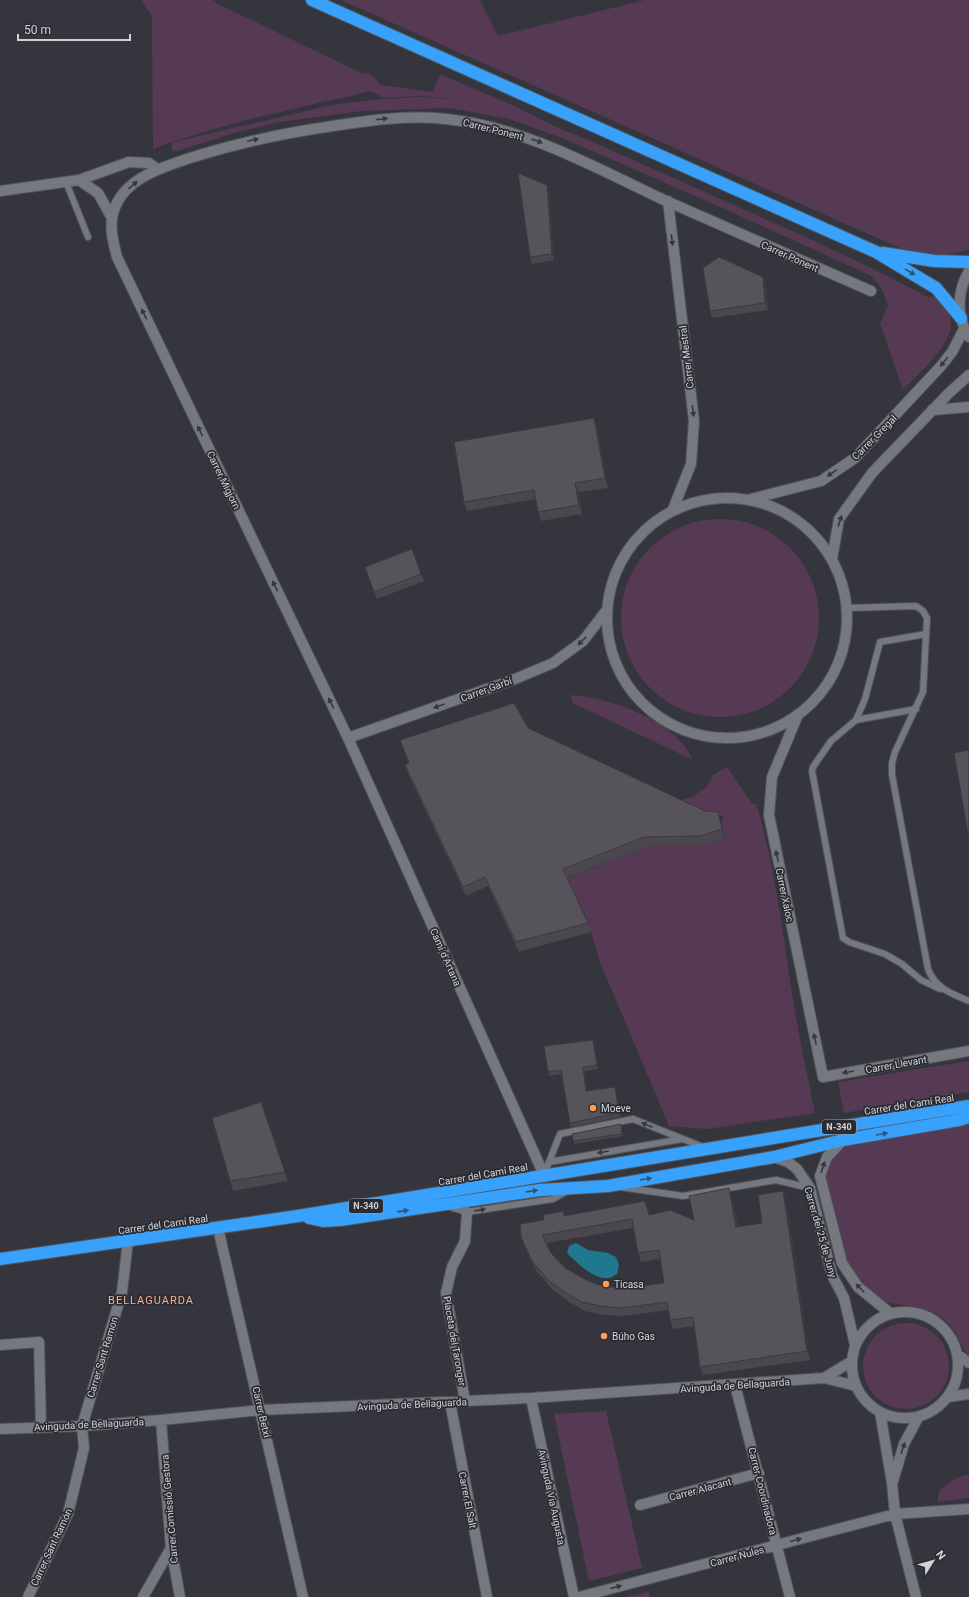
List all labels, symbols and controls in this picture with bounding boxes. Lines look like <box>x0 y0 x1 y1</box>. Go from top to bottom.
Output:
scale bar <box>18 16 130 42</box>
text: 50 m <box>24 23 51 37</box>
one-way arrow <box>375 116 388 122</box>
street label: Carrer Ponent <box>462 117 524 142</box>
one-way arrow <box>247 137 259 143</box>
one-way arrow <box>531 138 543 144</box>
one-way arrow <box>127 181 138 190</box>
one-way arrow <box>669 234 676 246</box>
street label: Carrer Ponent <box>760 239 820 274</box>
one-way arrow <box>905 268 915 276</box>
one-way arrow <box>141 308 147 319</box>
street label: Carrer Mestral <box>677 325 696 389</box>
one-way arrow <box>940 357 948 368</box>
one-way arrow <box>690 405 696 417</box>
street label: Carrer Gregal <box>850 413 899 462</box>
one-way arrow <box>197 425 203 437</box>
street label: Carrer Migjorn <box>205 449 242 511</box>
one-way arrow <box>827 469 837 477</box>
one-way arrow <box>837 515 843 527</box>
one-way arrow <box>272 580 278 591</box>
one-way arrow <box>577 636 587 646</box>
street label: Carrer Garbí <box>459 675 514 704</box>
one-way arrow <box>328 697 334 709</box>
one-way arrow <box>433 703 445 709</box>
one-way arrow <box>774 850 780 863</box>
street label: Carrer Xaloc <box>773 867 796 923</box>
street label: Camí d'Artana <box>428 927 463 988</box>
one-way arrow <box>811 1032 817 1045</box>
street label: Carrer Llevant <box>865 1054 928 1075</box>
one-way arrow <box>842 1070 854 1076</box>
street label: Carrer del Camí Real <box>863 1092 955 1117</box>
marker: Moeve <box>588 1103 598 1113</box>
place label: Moeve <box>601 1103 631 1114</box>
road number: N-340 <box>822 1120 856 1134</box>
one-way arrow <box>640 1121 652 1127</box>
one-way arrow <box>876 1130 888 1136</box>
one-way arrow <box>597 1150 609 1156</box>
street label: Carrer del Camí Real <box>437 1161 529 1188</box>
one-way arrow <box>820 1161 826 1173</box>
one-way arrow <box>640 1176 652 1182</box>
street label: Carrer del 25 de Juny <box>802 1185 839 1279</box>
one-way arrow <box>526 1188 538 1194</box>
road number: N-340 <box>349 1199 383 1213</box>
one-way arrow <box>474 1207 487 1213</box>
one-way arrow <box>397 1208 409 1214</box>
street label: Carrer del Camí Real <box>117 1213 209 1236</box>
marker: Ticasa <box>601 1279 611 1289</box>
place label: Ticasa <box>614 1279 644 1290</box>
one-way arrow <box>855 1283 865 1293</box>
district label: BELLAGUARDA <box>108 1294 194 1307</box>
street label: Placeta del Taronger <box>441 1295 468 1388</box>
street label: Carrer Sant Ramon <box>85 1315 120 1399</box>
marker: Búho Gas <box>599 1331 609 1341</box>
place label: Búho Gas <box>612 1331 655 1342</box>
street label: Avinguda de Bellaguarda <box>680 1376 790 1395</box>
street label: Carrer Betxí <box>250 1386 273 1439</box>
street label: Avinguda de Bellaguarda <box>357 1396 467 1413</box>
street label: Avinguda de Bellaguarda <box>34 1416 144 1433</box>
one-way arrow <box>900 1442 906 1454</box>
street label: Carrer Coordinadora <box>746 1446 779 1536</box>
street label: Avinguda Via Augusta <box>536 1448 567 1546</box>
street label: Carrer Comissió Gestora <box>159 1454 180 1564</box>
street label: Carrer El Salt <box>457 1471 478 1529</box>
street label: Carrer Alacant <box>668 1476 732 1503</box>
street label: Carrer Sant Ramón <box>29 1507 74 1588</box>
one-way arrow <box>791 1537 803 1543</box>
north arrow <box>913 1541 953 1581</box>
street label: Carrer Nules <box>709 1544 765 1569</box>
text: N <box>933 1548 948 1562</box>
one-way arrow <box>611 1584 623 1590</box>

